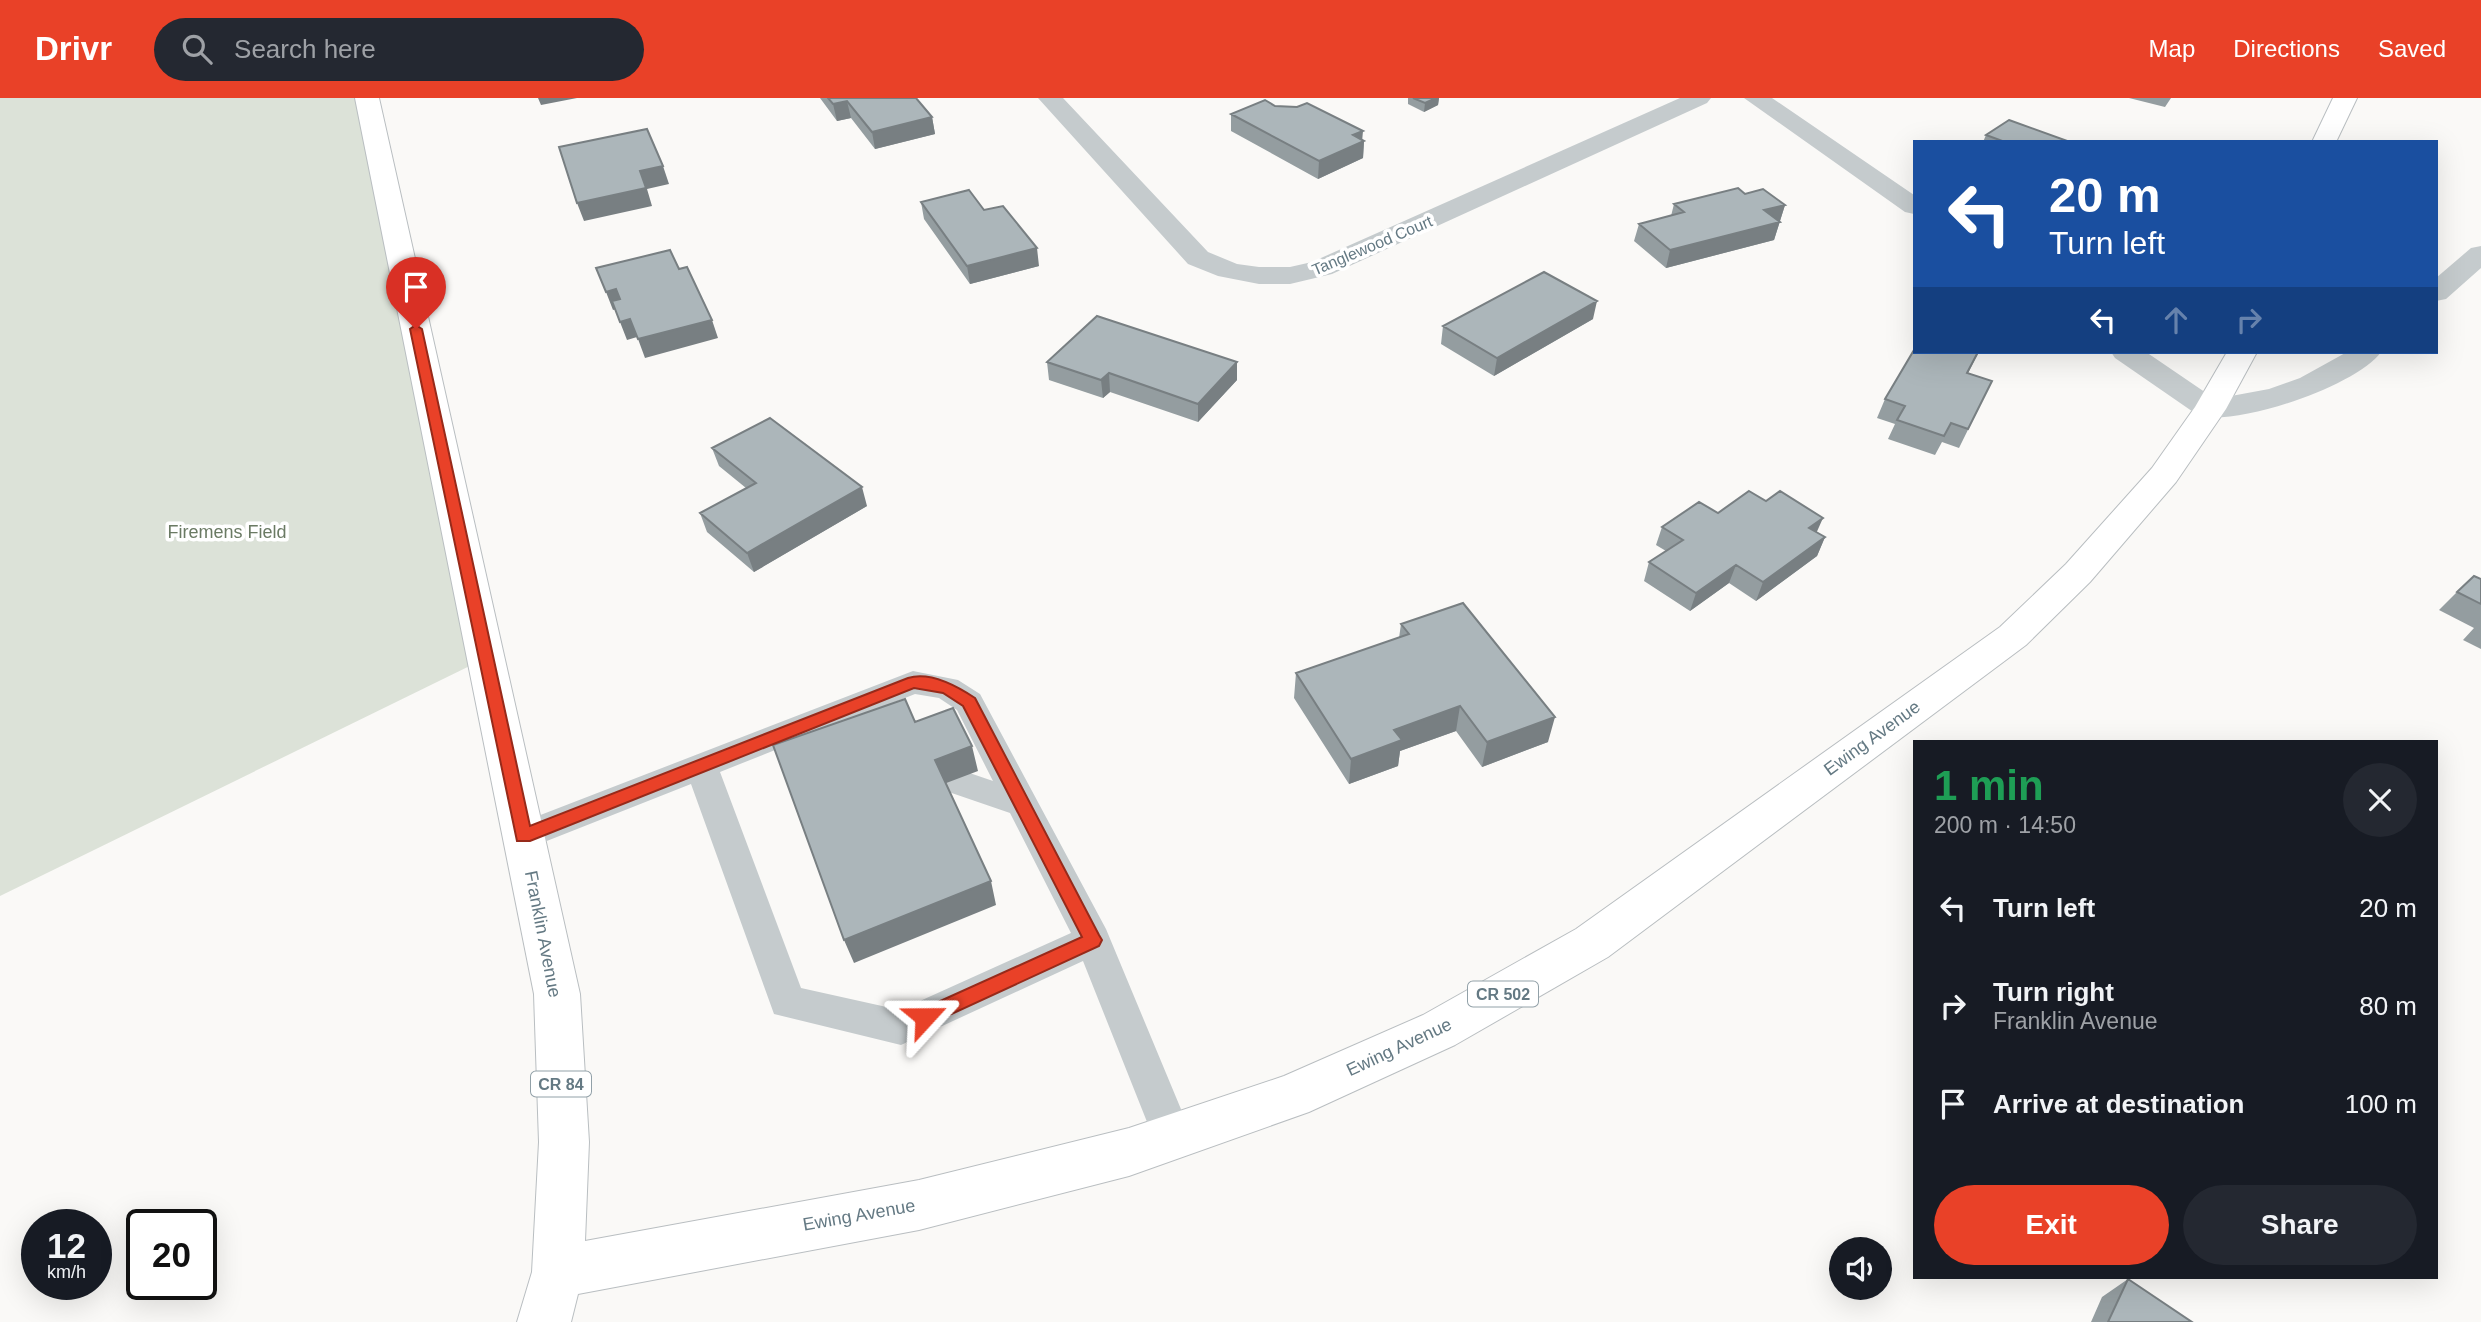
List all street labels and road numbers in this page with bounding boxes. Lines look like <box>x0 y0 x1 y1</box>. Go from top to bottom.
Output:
street label: Tanglewood Court <box>1310 212 1435 278</box>
street label: Ewing Avenue <box>1820 696 1924 780</box>
street label: Franklin Avenue <box>521 869 565 999</box>
road number: CR 502 <box>1468 982 1538 1006</box>
street label: Ewing Avenue <box>1343 1014 1455 1080</box>
road number: CR 84 <box>531 1072 591 1096</box>
street label: Ewing Avenue <box>801 1195 917 1235</box>

